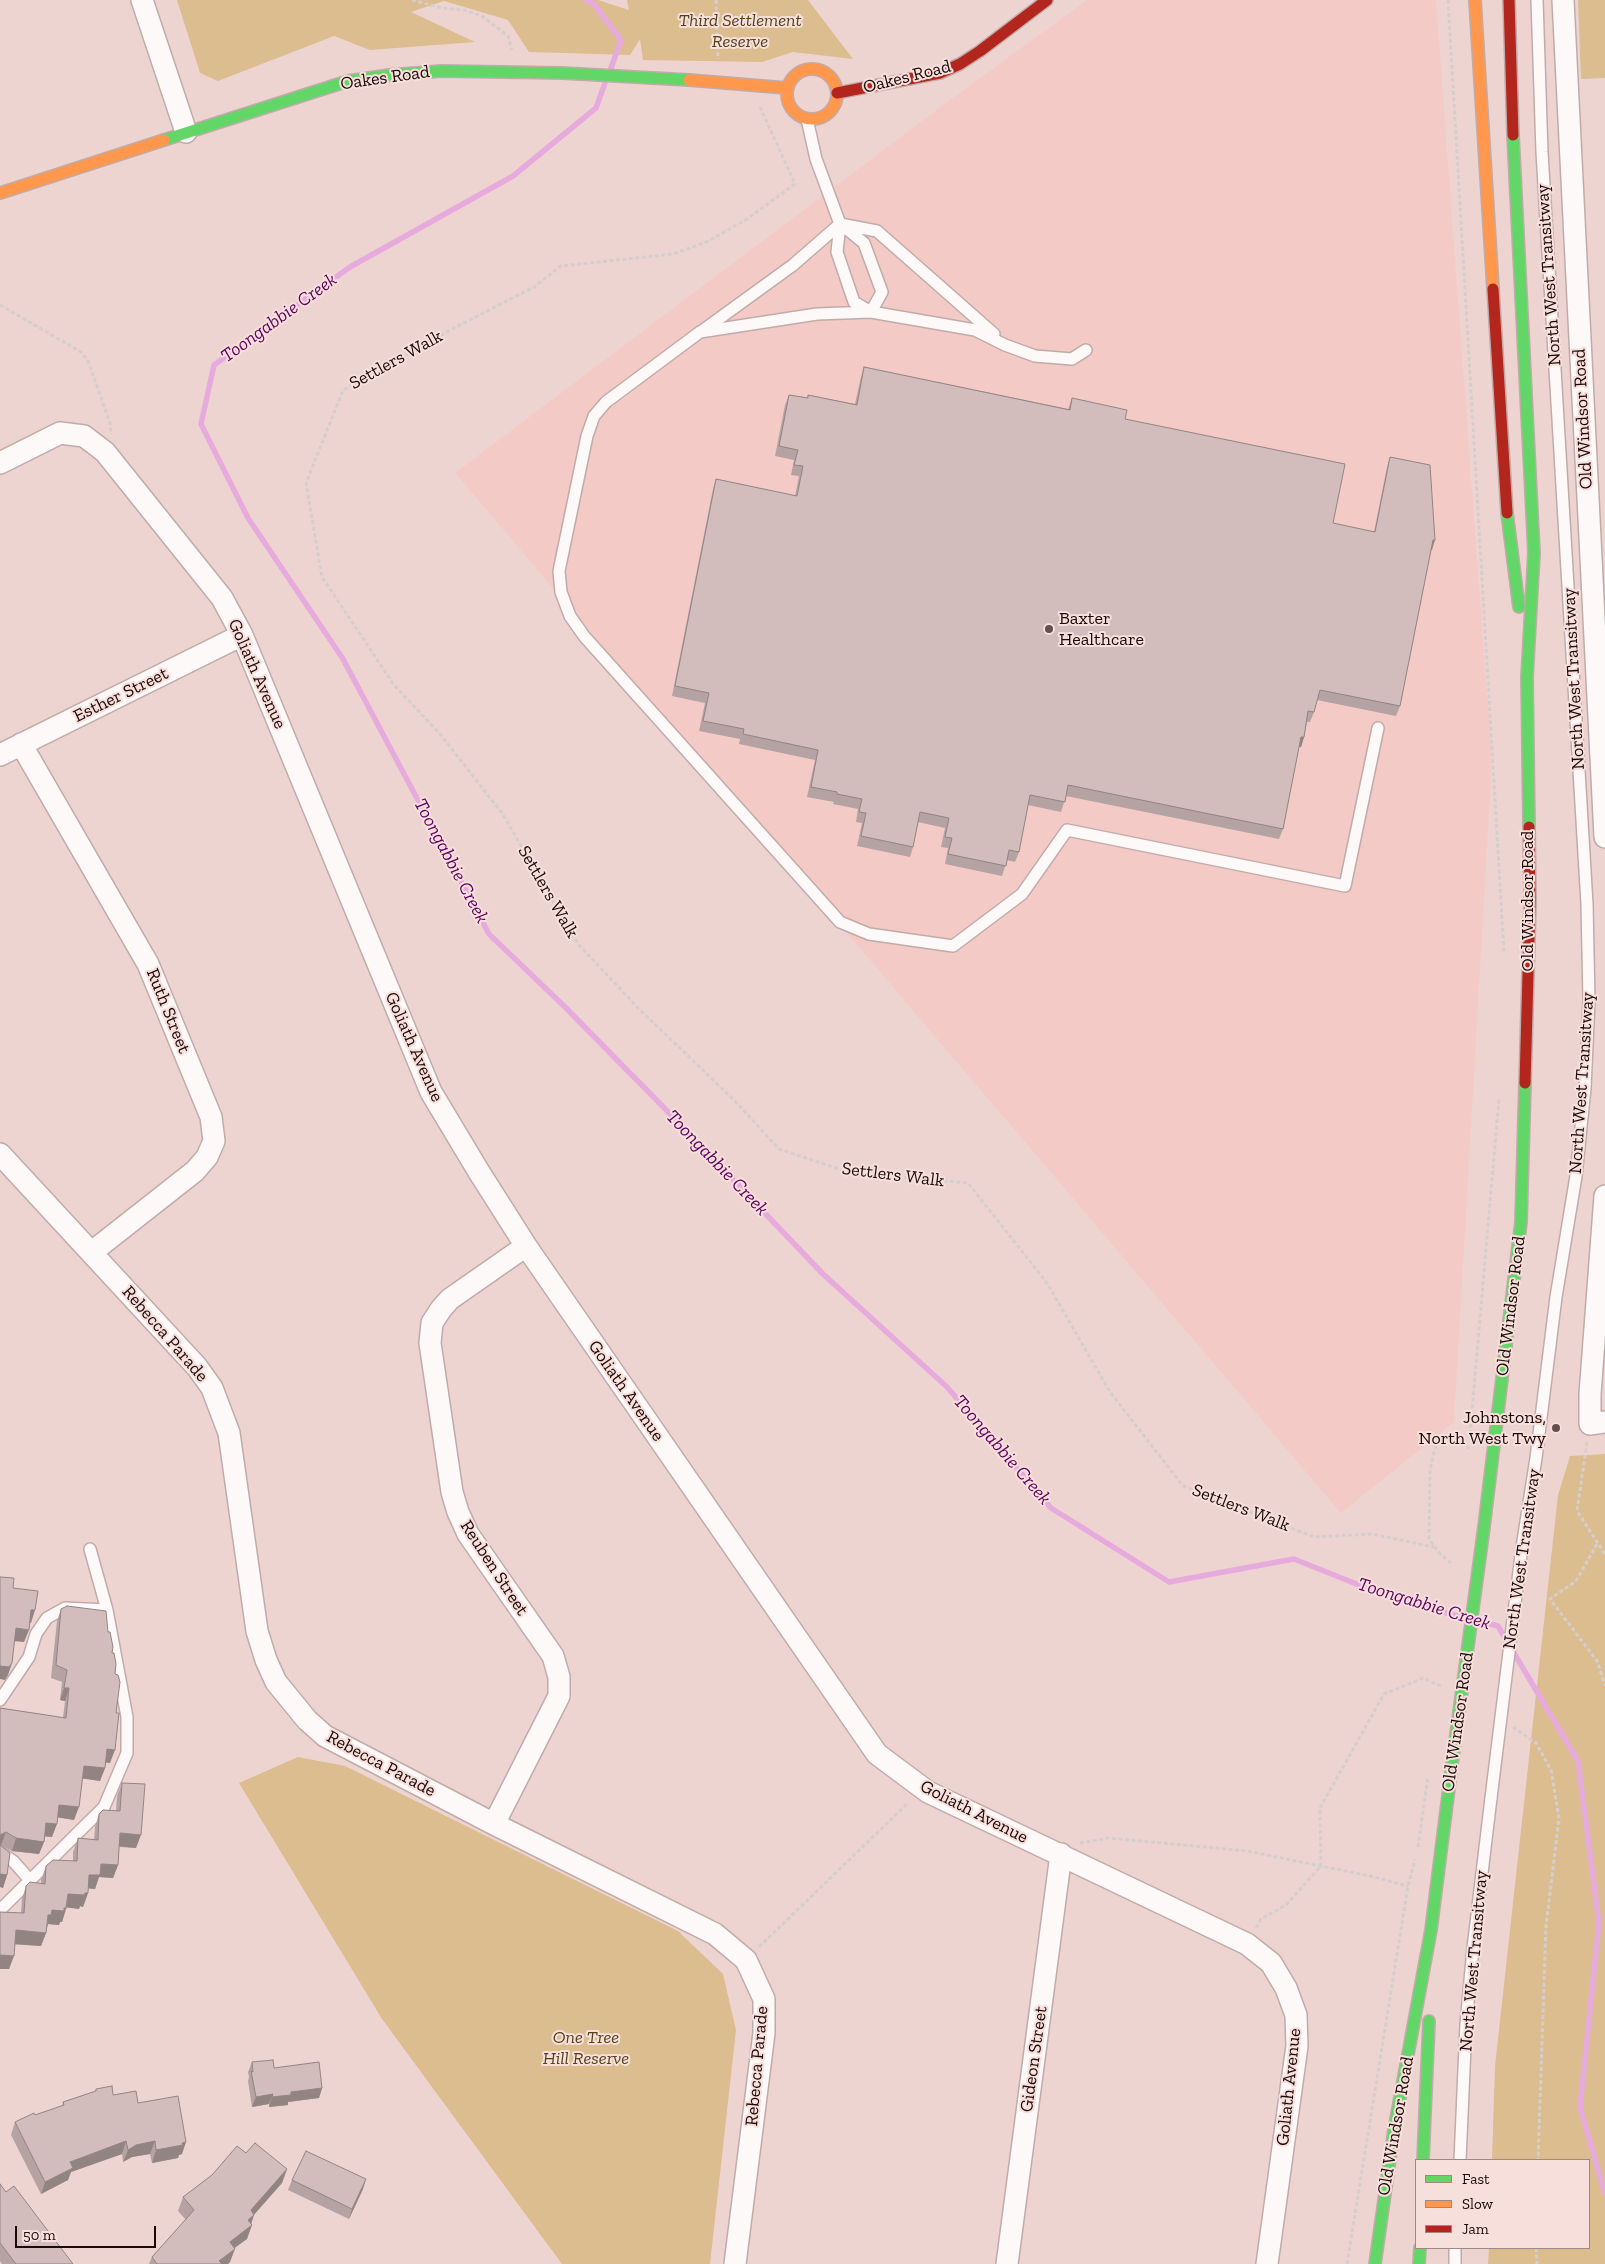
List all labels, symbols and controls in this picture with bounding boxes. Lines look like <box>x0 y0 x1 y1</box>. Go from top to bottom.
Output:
park label: Third Settlement Reserve <box>678 10 802 52</box>
street label: Oakes Road <box>861 56 953 98</box>
street label: Oakes Road <box>339 61 431 95</box>
street label: North West Transitway <box>1532 183 1566 367</box>
water label: Toongabbie Creek <box>217 268 341 368</box>
street label: Settlers Walk <box>346 326 446 394</box>
street label: Old Windsor Road <box>1569 348 1597 490</box>
street label: North West Transitway <box>1558 588 1590 770</box>
place label: Baxter Healthcare <box>1059 608 1144 650</box>
street label: Goliath Avenue <box>223 616 291 732</box>
marker: Baxter Healthcare <box>1043 623 1055 635</box>
street label: Esther Street <box>70 663 172 727</box>
water label: Toongabbie Creek <box>409 795 493 927</box>
street label: Old Windsor Road <box>1517 831 1539 971</box>
street label: Settlers Walk <box>513 842 583 942</box>
street label: Ruth Street <box>141 965 195 1057</box>
street label: Goliath Avenue <box>380 989 448 1105</box>
street label: North West Transitway <box>1565 991 1599 1175</box>
water label: Toongabbie Creek <box>661 1106 773 1220</box>
street label: Settlers Walk <box>841 1158 945 1192</box>
street label: Old Windsor Road <box>1492 1235 1530 1377</box>
street label: Rebecca Parade <box>117 1282 213 1386</box>
street label: Goliath Avenue <box>583 1336 669 1446</box>
water label: Toongabbie Creek <box>948 1391 1056 1509</box>
place label: Johnstons, North West Twy <box>1419 1407 1546 1450</box>
marker: Johnstons, North West Twy <box>1550 1422 1562 1434</box>
street label: North West Transitway <box>1499 1467 1545 1651</box>
street label: Settlers Walk <box>1189 1479 1293 1537</box>
street label: Reuben Street <box>455 1516 533 1620</box>
water label: Toongabbie Creek <box>1355 1573 1493 1635</box>
street label: Old Windsor Road <box>1438 1651 1478 1793</box>
street label: Rebecca Parade <box>323 1726 439 1802</box>
street label: Goliath Avenue <box>916 1776 1032 1848</box>
street label: North West Transitway <box>1455 1869 1493 2053</box>
street label: Rebecca Parade <box>741 2005 773 2127</box>
street label: Gideon Street <box>1016 2005 1052 2113</box>
park label: One Tree Hill Reserve <box>543 2027 629 2070</box>
street label: Goliath Avenue <box>1272 2027 1306 2147</box>
street label: Old Windsor Road <box>1373 2055 1419 2197</box>
legend <box>1415 2159 1590 2249</box>
text: Fast <box>1462 2170 1490 2188</box>
text: Slow <box>1462 2195 1493 2213</box>
scale bar <box>18 2216 159 2248</box>
text: Jam <box>1462 2220 1489 2238</box>
text: 50 m <box>23 2226 56 2244</box>

